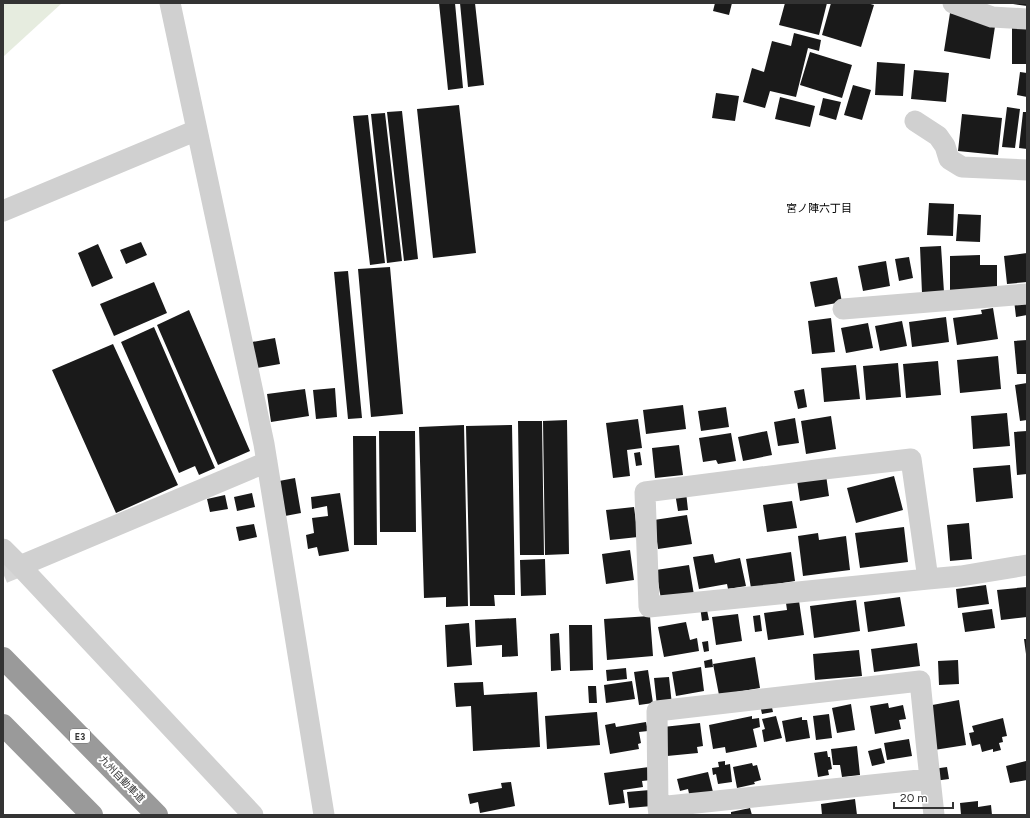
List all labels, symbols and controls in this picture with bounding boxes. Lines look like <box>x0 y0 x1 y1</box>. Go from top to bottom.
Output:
district label: 宮ノ陣六丁目 <box>786 202 852 215</box>
road number: E3 <box>70 729 90 743</box>
street label: 九州自動車道 <box>96 753 148 805</box>
scale bar <box>894 784 953 810</box>
text: 20 m <box>900 791 928 805</box>

